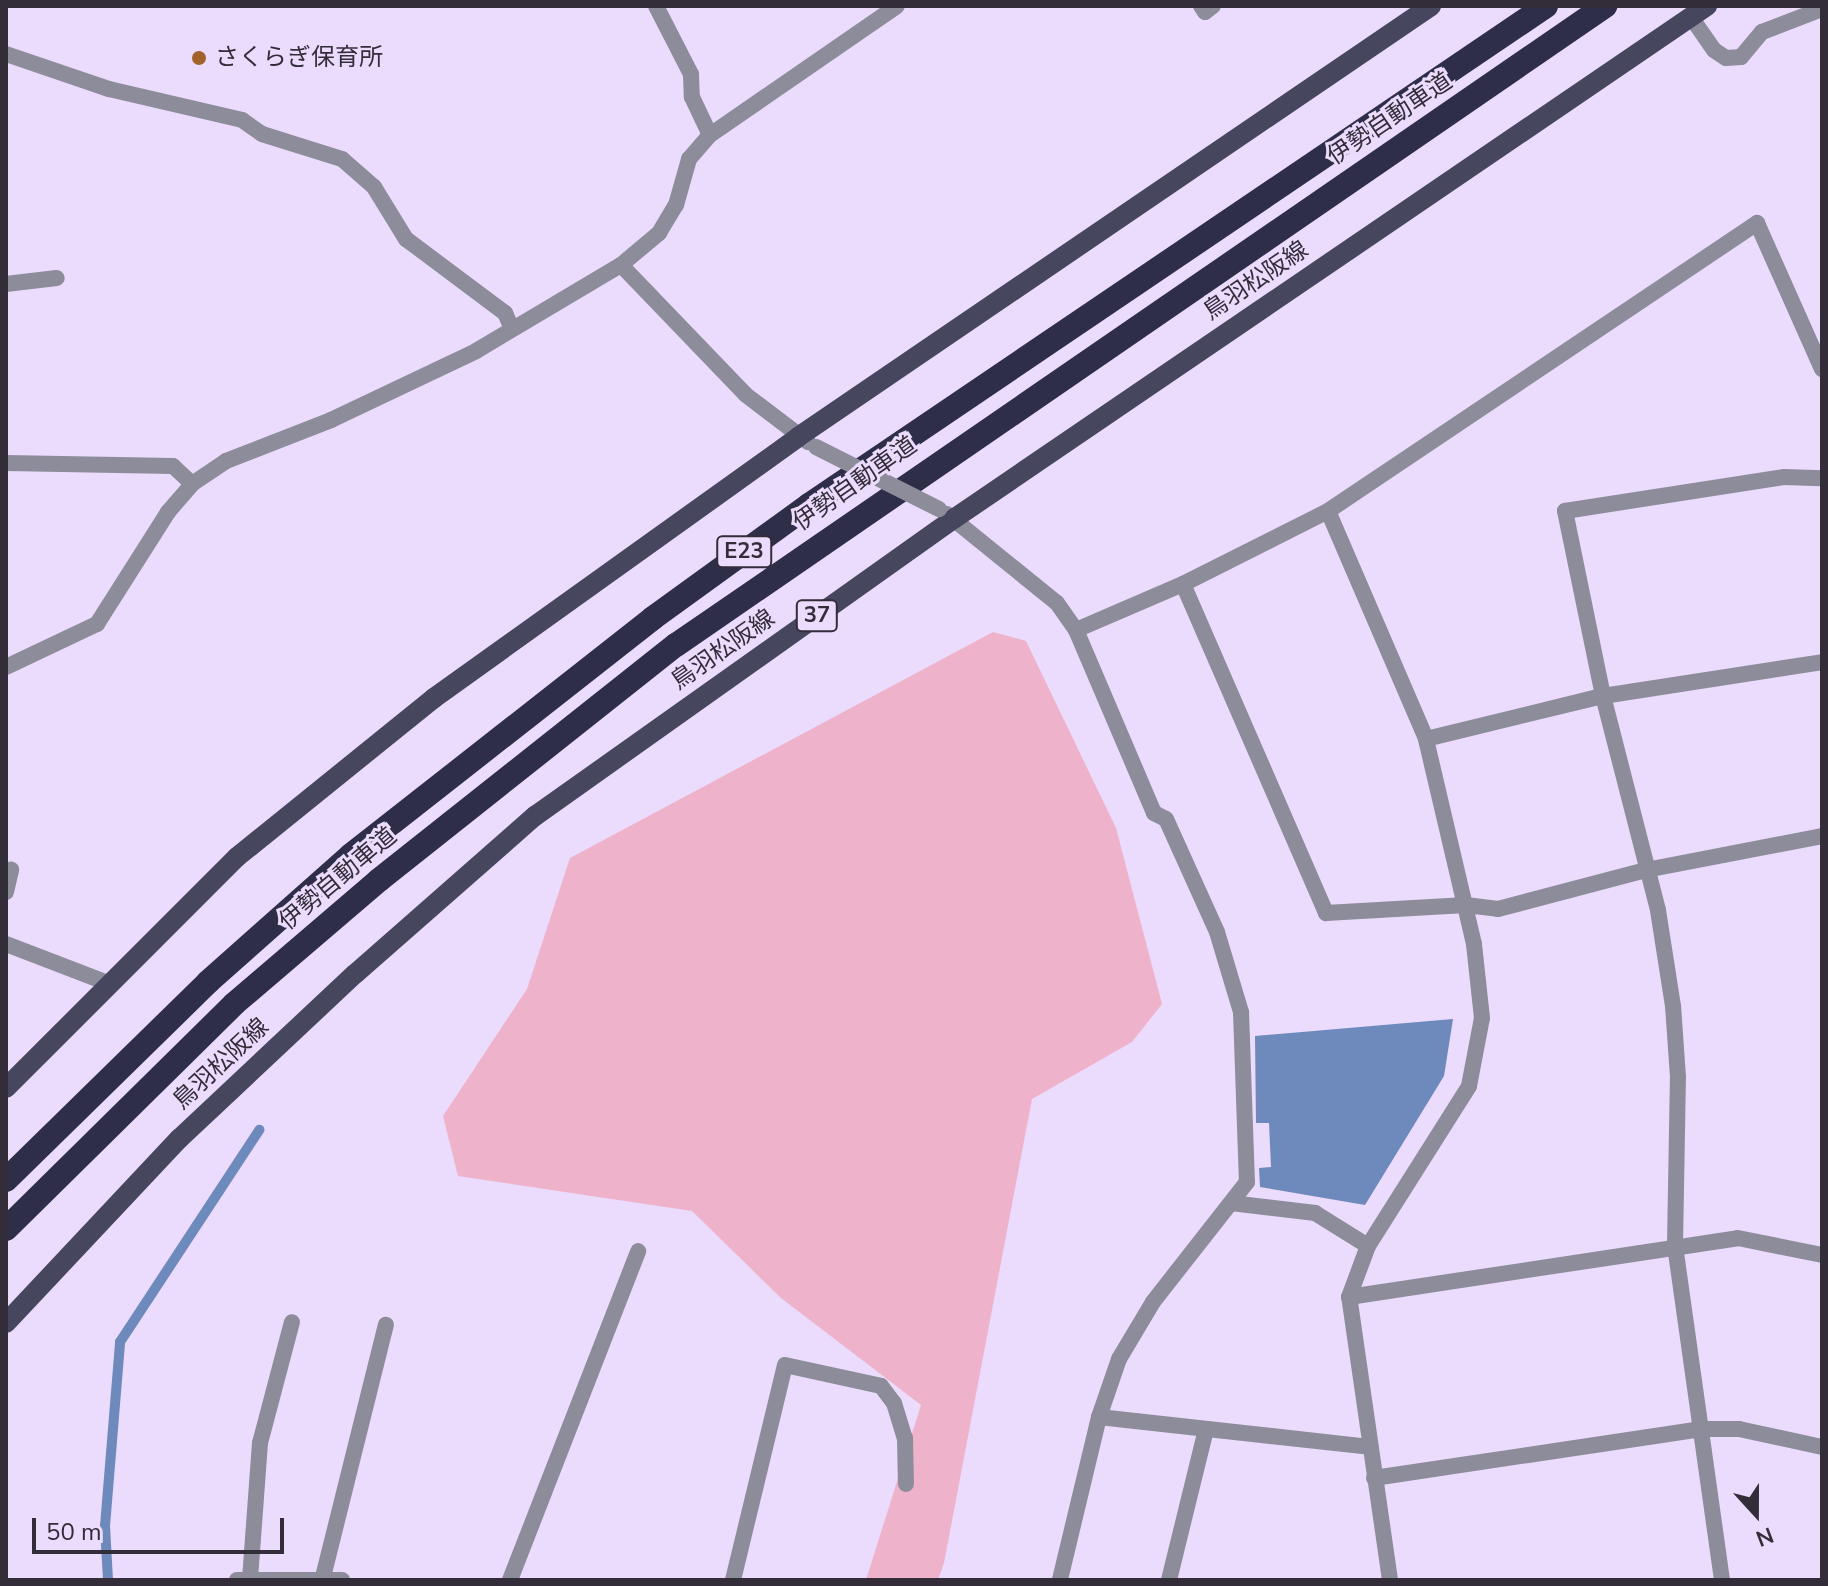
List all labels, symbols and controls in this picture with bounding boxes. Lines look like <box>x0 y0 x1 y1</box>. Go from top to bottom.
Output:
place label: さくらぎ保育所 <box>215 44 383 72</box>
marker: さくらぎ保育所 <box>190 49 208 67</box>
street label: 伊勢自動車道 <box>1322 67 1458 171</box>
street label: 鳥羽松阪線 <box>1198 236 1314 326</box>
street label: 伊勢自動車道 <box>788 431 922 537</box>
road number: E23 <box>716 534 772 570</box>
road number: 37 <box>795 598 839 634</box>
street label: 鳥羽松阪線 <box>666 604 780 696</box>
street label: 伊勢自動車道 <box>274 822 402 936</box>
street label: 鳥羽松阪線 <box>167 1013 275 1115</box>
north arrow <box>1716 1474 1796 1554</box>
scale bar <box>36 1502 288 1552</box>
text: 50 m <box>46 1516 102 1548</box>
text: N <box>1752 1519 1778 1553</box>

